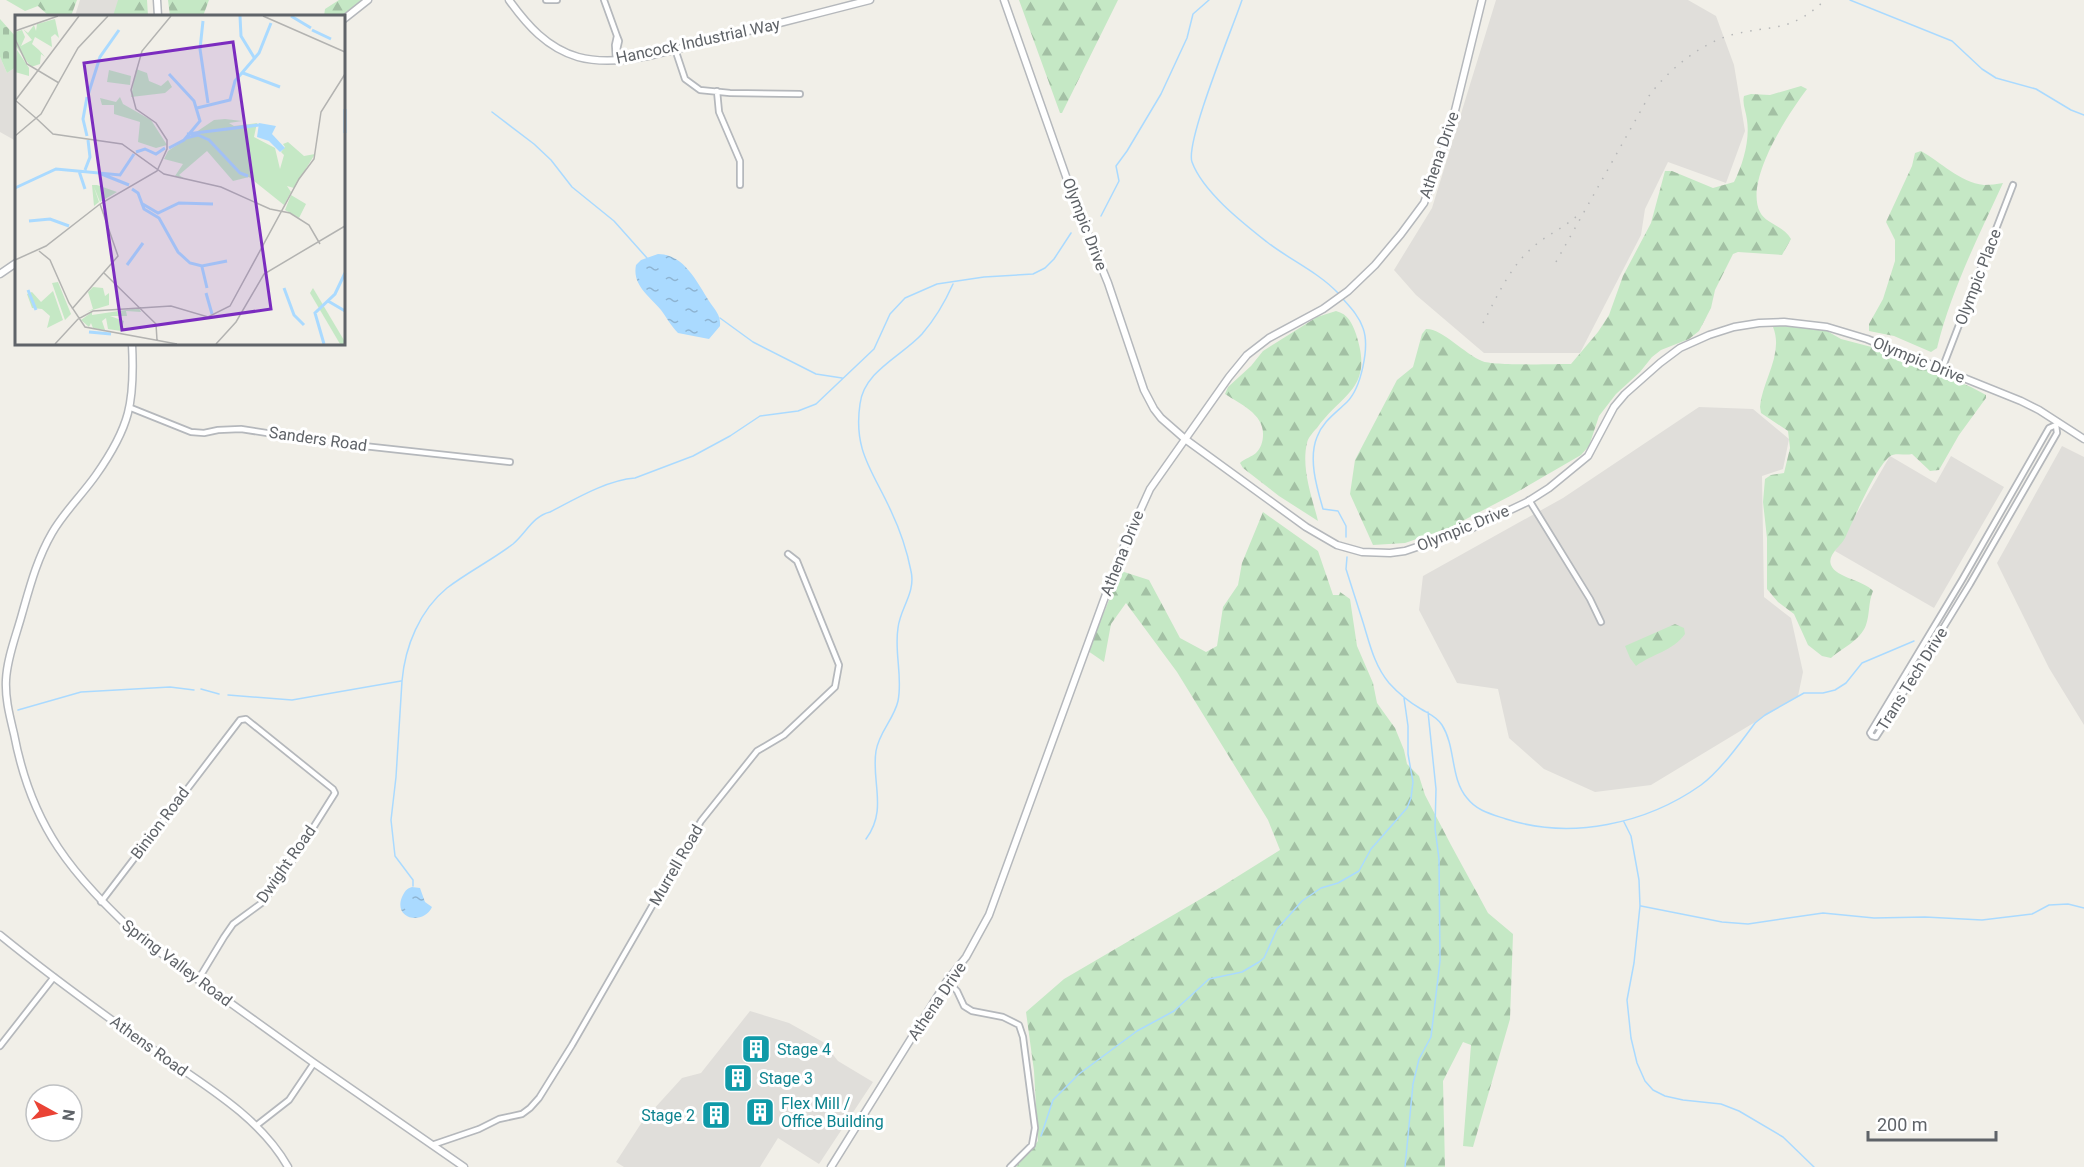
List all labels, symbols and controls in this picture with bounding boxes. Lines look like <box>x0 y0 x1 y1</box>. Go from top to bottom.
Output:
street label: Hancock Industrial Way <box>614 14 782 68</box>
inset map <box>15 15 345 345</box>
street label: Athena Drive <box>1415 109 1463 201</box>
street label: Olympic Drive <box>1059 175 1111 273</box>
street label: Olympic Place <box>1951 226 2005 328</box>
street label: Olympic Drive <box>1870 333 1968 387</box>
street label: Sanders Road <box>268 423 368 455</box>
street label: Olympic Drive <box>1414 501 1512 555</box>
street label: Athena Drive <box>1096 508 1148 598</box>
street label: Trans Tech Drive <box>1873 624 1951 734</box>
street label: Binion Road <box>127 783 193 863</box>
street label: Murrell Road <box>645 821 707 909</box>
street label: Dwight Road <box>252 822 320 906</box>
street label: Spring Valley Road <box>118 916 236 1010</box>
street label: Athena Drive <box>904 958 970 1044</box>
street label: Athens Road <box>107 1012 191 1080</box>
building icon: Stage 4 <box>740 1033 772 1065</box>
place label: Stage 4 <box>777 1040 831 1059</box>
building icon: Stage 3 <box>722 1062 754 1094</box>
place label: Stage 3 <box>759 1069 813 1088</box>
north arrow <box>24 1083 84 1143</box>
place label: Flex Mill / Office Building <box>781 1094 884 1131</box>
building icon: Flex Mill / Office Building <box>744 1096 776 1128</box>
building icon: Stage 2 <box>700 1099 732 1131</box>
scale bar <box>1868 1104 1996 1142</box>
place label: Stage 2 <box>641 1106 695 1125</box>
text: N <box>58 1108 79 1122</box>
text: 200 m <box>1877 1114 1928 1135</box>

